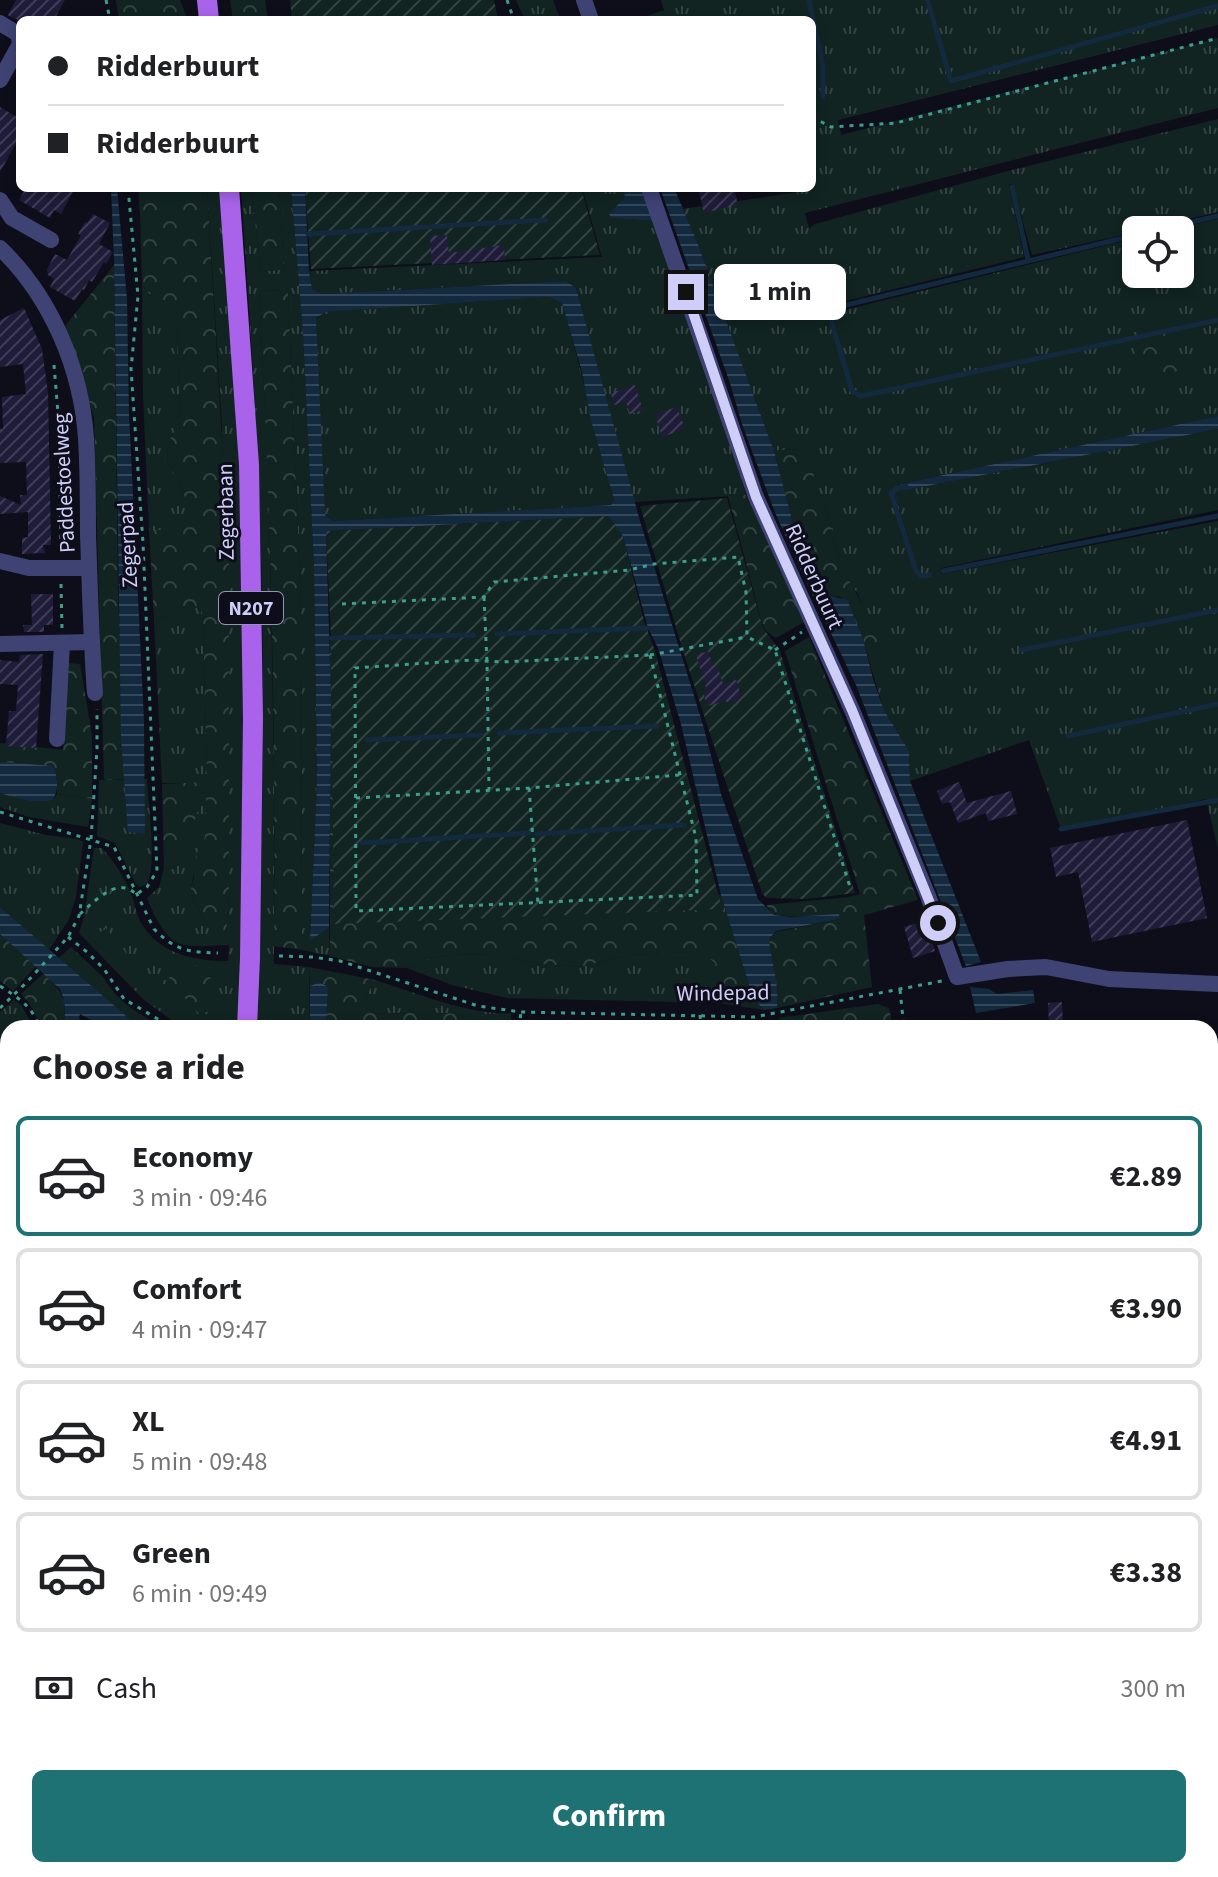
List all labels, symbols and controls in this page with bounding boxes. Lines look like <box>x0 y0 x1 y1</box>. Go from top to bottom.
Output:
text: Ridderbuurt <box>96 45 259 88</box>
text: Ridderbuurt <box>96 122 259 165</box>
map controls <box>1122 216 1194 288</box>
button: locate <box>1122 216 1194 288</box>
callout: 1 min <box>714 264 846 320</box>
text: 1 min <box>748 273 812 310</box>
route end <box>668 274 704 310</box>
street label: Paddestoelweg <box>44 412 84 554</box>
street label: Zegerbaan <box>209 463 243 561</box>
street label: Zegerpad <box>110 501 146 589</box>
street label: Ridderbuurt <box>777 519 852 635</box>
road number: N207 <box>219 592 283 624</box>
route start <box>920 905 956 941</box>
street label: Windepad <box>676 976 770 1010</box>
text: Choose a ride <box>32 1042 245 1093</box>
text: Economy <box>132 1136 253 1179</box>
icon: car <box>36 1140 108 1212</box>
text: €2.89 <box>1110 1155 1182 1198</box>
text: 3 min · 09:46 <box>132 1179 267 1216</box>
text: Comfort <box>132 1268 242 1311</box>
icon: car <box>36 1272 108 1344</box>
text: €3.90 <box>1110 1287 1182 1330</box>
text: 4 min · 09:47 <box>132 1311 267 1348</box>
text: XL <box>132 1400 165 1443</box>
icon: car <box>36 1404 108 1476</box>
text: €4.91 <box>1110 1419 1182 1462</box>
text: 5 min · 09:48 <box>132 1443 267 1480</box>
text: Green <box>132 1532 211 1575</box>
icon: car <box>36 1536 108 1608</box>
text: €3.38 <box>1110 1551 1182 1594</box>
text: 6 min · 09:49 <box>132 1575 267 1612</box>
icon: cash <box>32 1666 76 1710</box>
text: Cash <box>96 1667 157 1710</box>
text: 300 m <box>1120 1670 1186 1707</box>
button: Confirm <box>32 1770 1186 1862</box>

